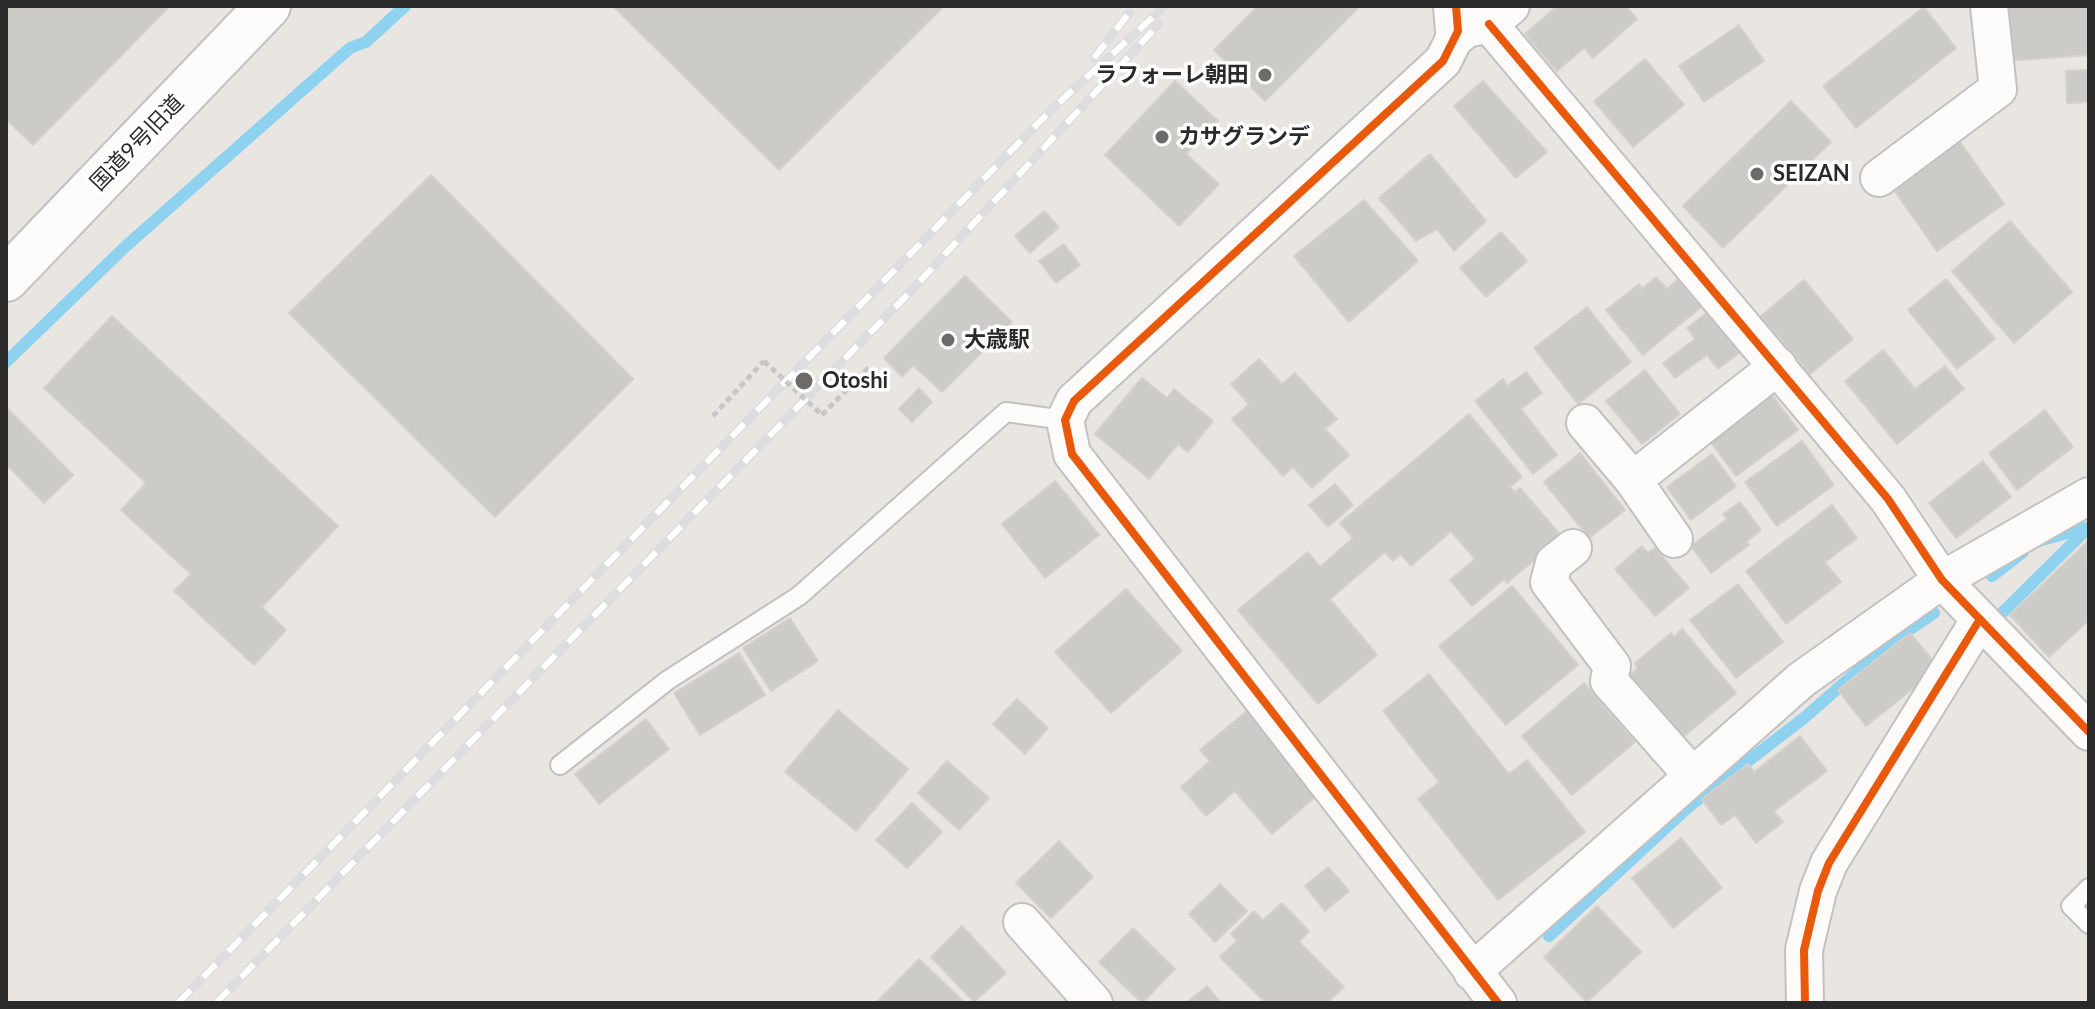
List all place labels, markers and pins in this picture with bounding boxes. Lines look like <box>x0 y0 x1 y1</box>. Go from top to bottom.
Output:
place label: ラフォーレ朝田 <box>1095 62 1249 88</box>
marker: ラフォーレ朝田 <box>1256 66 1274 84</box>
place label: カサグランデ <box>1178 124 1310 150</box>
marker: カサグランデ <box>1153 128 1171 146</box>
place label: SEIZAN <box>1773 161 1850 187</box>
marker: SEIZAN <box>1748 165 1766 183</box>
place label: 大歳駅 <box>964 327 1030 353</box>
marker: 大歳駅 <box>939 331 957 349</box>
place label: Otoshi <box>822 368 888 394</box>
marker: Otoshi <box>793 370 815 392</box>

